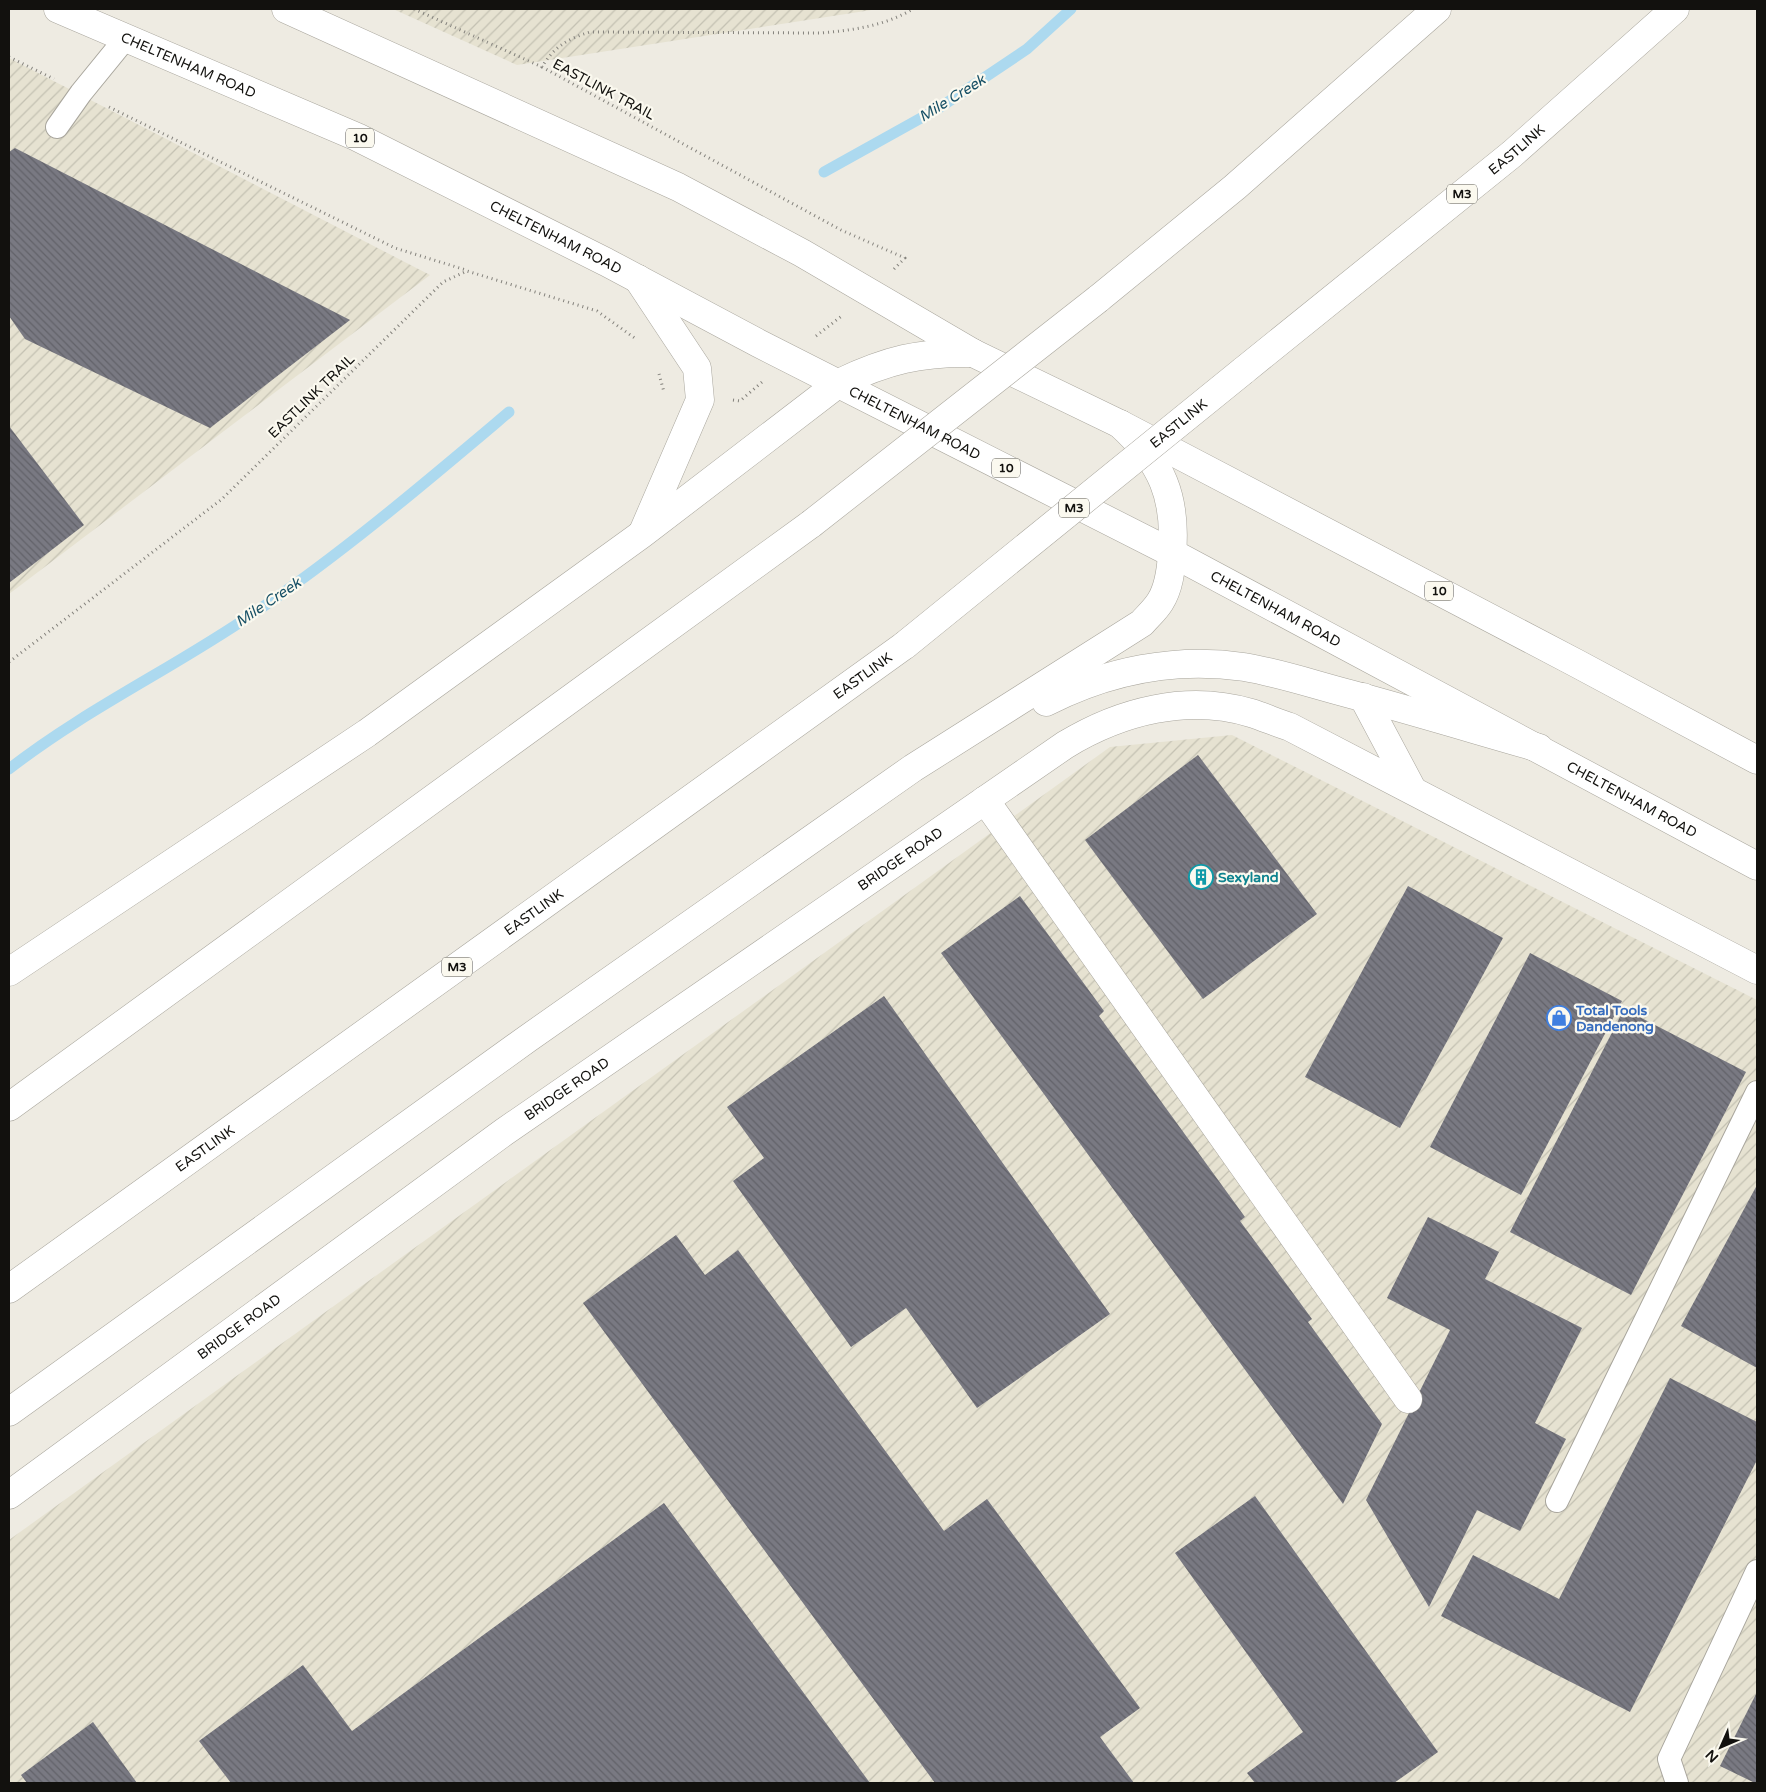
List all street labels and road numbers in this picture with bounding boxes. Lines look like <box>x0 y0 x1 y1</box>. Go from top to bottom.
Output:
street label: CHELTENHAM ROAD <box>118 29 259 102</box>
street label: EASTLINK TRAIL <box>550 55 658 124</box>
street label: EASTLINK <box>1485 121 1548 179</box>
road number: 10 <box>346 128 374 148</box>
road number: M3 <box>1447 184 1477 203</box>
street label: CHELTENHAM ROAD <box>487 197 625 278</box>
street label: EASTLINK TRAIL <box>265 351 358 442</box>
street label: CHELTENHAM ROAD <box>846 383 983 463</box>
street label: EASTLINK <box>1147 395 1211 452</box>
road number: 10 <box>992 458 1020 478</box>
road number: M3 <box>1059 498 1089 518</box>
street label: CHELTENHAM ROAD <box>1207 567 1344 651</box>
road number: 10 <box>1425 582 1453 600</box>
street label: EASTLINK <box>830 649 896 703</box>
street label: CHELTENHAM ROAD <box>1564 758 1700 841</box>
street label: BRIDGE ROAD <box>855 824 946 894</box>
street label: EASTLINK <box>501 885 567 939</box>
road number: M3 <box>442 958 472 976</box>
street label: BRIDGE ROAD <box>521 1054 613 1124</box>
street label: EASTLINK <box>172 1122 238 1176</box>
street label: BRIDGE ROAD <box>194 1291 284 1363</box>

